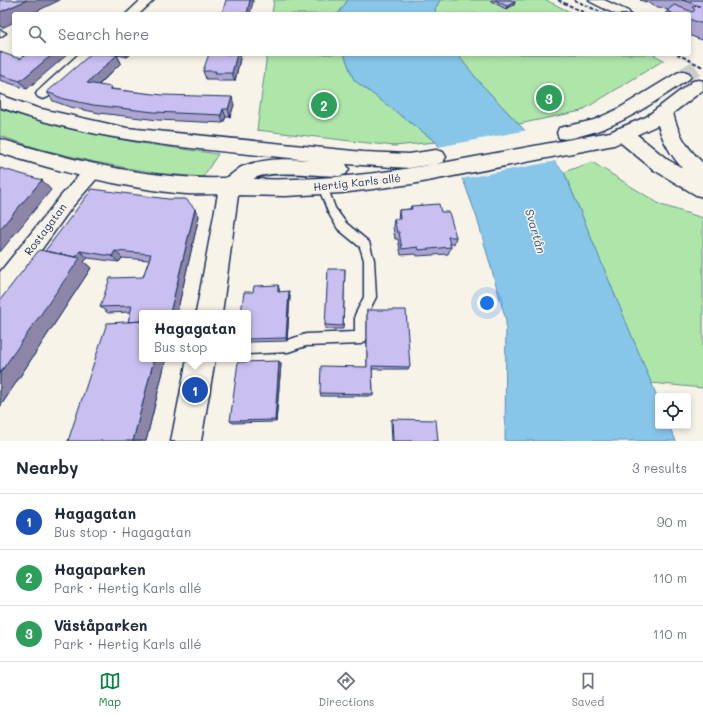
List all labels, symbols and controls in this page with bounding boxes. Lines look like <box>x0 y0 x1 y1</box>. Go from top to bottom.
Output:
search box <box>12 12 691 56</box>
icon: search <box>26 23 48 45</box>
text: Search here <box>58 24 149 44</box>
pin: 3 <box>536 83 562 113</box>
pin: 2 <box>311 90 337 120</box>
street label: Hertig Karls allé <box>312 170 402 194</box>
street label: Rostagatan <box>20 200 70 258</box>
water label: Svartån <box>522 207 550 256</box>
your location <box>477 293 497 313</box>
popup <box>139 310 251 362</box>
text: Hagagatan <box>154 318 236 338</box>
text: Bus stop <box>154 338 207 355</box>
pin: 1 <box>182 375 208 405</box>
map controls <box>655 393 691 429</box>
button: locate <box>655 393 691 429</box>
text: Nearby <box>16 456 78 478</box>
text: 3 results <box>632 459 687 476</box>
text: Hagagatan <box>54 503 136 523</box>
text: 1 <box>26 513 32 530</box>
text: 90 m <box>657 513 687 530</box>
text: Bus stop · Hagagatan <box>54 523 191 540</box>
text: Hagaparken <box>54 559 146 579</box>
text: 2 <box>25 569 33 586</box>
text: 110 m <box>653 569 687 586</box>
text: Park · Hertig Karls allé <box>54 579 202 596</box>
text: Väståparken <box>54 615 147 635</box>
text: 3 <box>25 625 33 642</box>
text: 110 m <box>653 625 687 642</box>
text: Park · Hertig Karls allé <box>54 635 202 652</box>
tab: Map <box>99 670 121 709</box>
tab: Directions <box>318 670 374 709</box>
tab: Saved <box>572 670 604 709</box>

